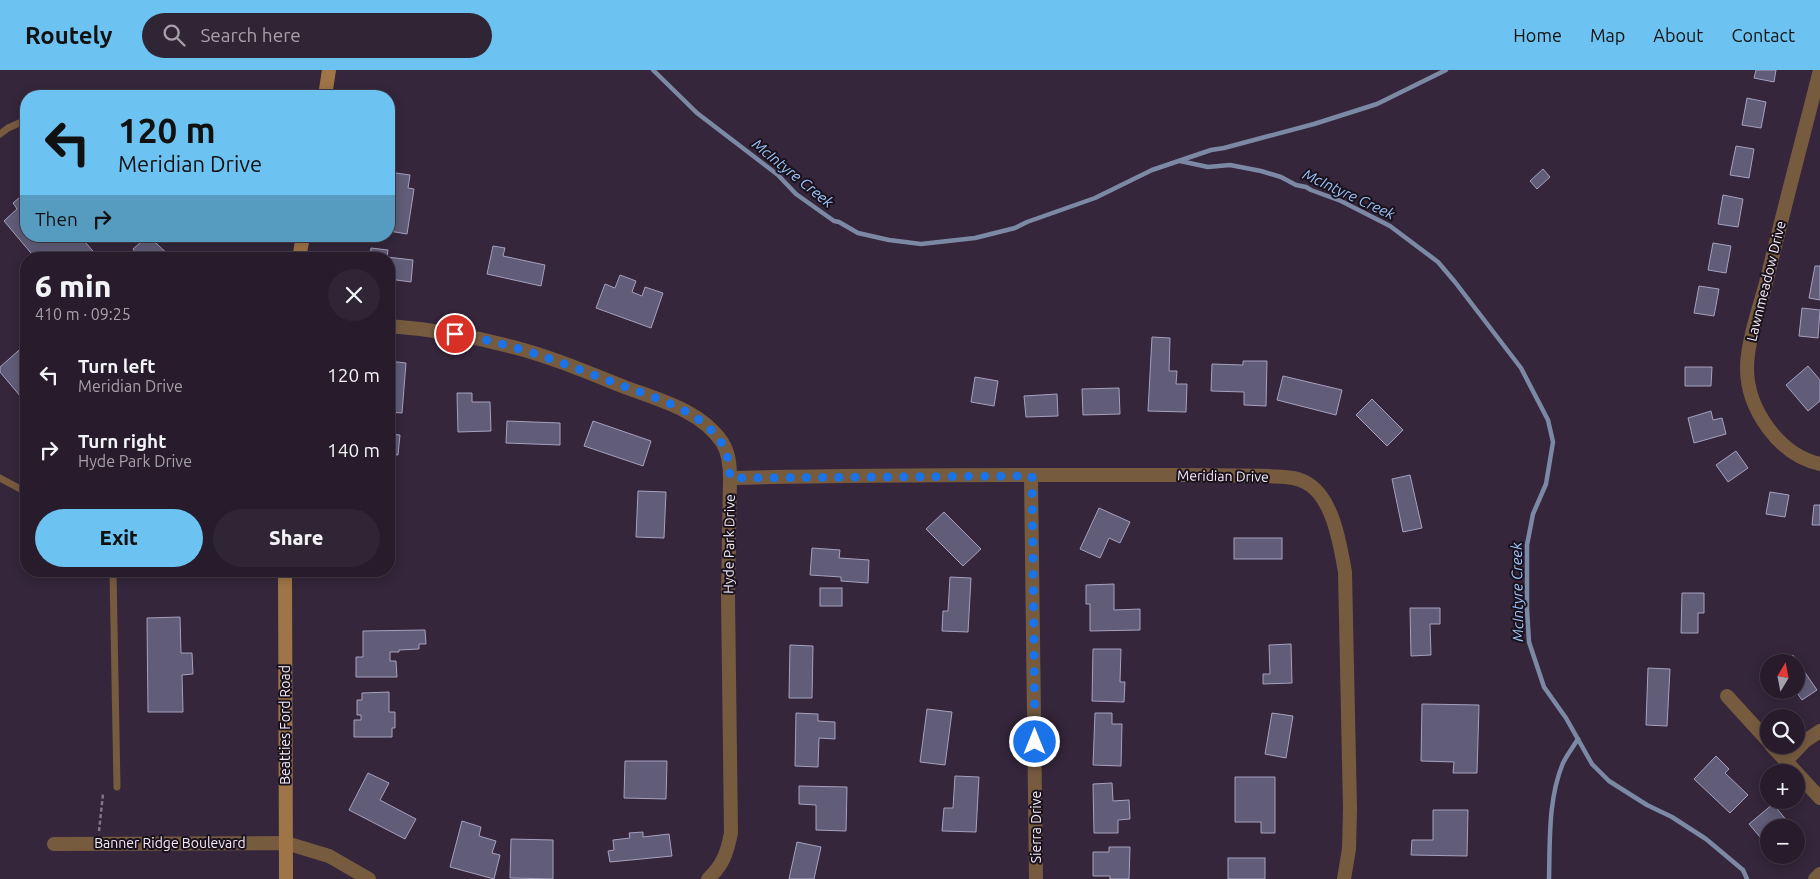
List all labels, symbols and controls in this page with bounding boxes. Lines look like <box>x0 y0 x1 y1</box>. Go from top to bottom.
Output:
search box <box>142 13 492 58</box>
icon: search <box>160 21 188 49</box>
text: Routely <box>25 22 112 49</box>
text: Search here <box>200 24 301 46</box>
text: Home <box>1513 25 1562 45</box>
text: Map <box>1590 25 1625 45</box>
text: About <box>1653 25 1703 45</box>
text: Contact <box>1731 25 1795 45</box>
icon: left <box>35 110 100 175</box>
text: 120 m <box>118 110 216 150</box>
water label: McIntyre Creek <box>749 135 837 211</box>
text: Meridian Drive <box>118 151 262 176</box>
water label: McIntyre Creek <box>1300 165 1398 223</box>
icon: right <box>88 205 116 233</box>
text: Then <box>35 208 78 230</box>
street label: Lawnmeadow Drive <box>1743 219 1789 343</box>
text: 6 min <box>35 269 111 303</box>
button: close <box>328 269 380 321</box>
text: 410 m · 09:25 <box>35 305 131 323</box>
pin <box>434 313 476 355</box>
icon: arrive <box>441 320 469 348</box>
text: Turn left <box>78 355 156 377</box>
icon: left <box>35 361 63 389</box>
text: 120 m <box>327 364 380 386</box>
text: Meridian Drive <box>78 377 183 395</box>
text: Turn right <box>78 430 166 452</box>
icon: right <box>35 436 63 464</box>
text: 140 m <box>327 439 380 461</box>
text: Hyde Park Drive <box>78 452 192 470</box>
street label: Meridian Drive <box>1177 467 1269 485</box>
street label: Hyde Park Drive <box>720 494 738 594</box>
button: Exit <box>35 509 203 567</box>
button: Share <box>213 509 380 567</box>
water label: McIntyre Creek <box>1508 542 1526 642</box>
north arrow <box>1760 654 1805 699</box>
map controls <box>1760 654 1805 864</box>
street label: Beatties Ford Road <box>277 665 293 785</box>
button: search <box>1760 709 1805 754</box>
position arrow <box>1008 715 1060 767</box>
button: + <box>1760 764 1805 809</box>
street label: Sierra Drive <box>1028 791 1044 863</box>
button: − <box>1760 819 1805 864</box>
street label: Banner Ridge Boulevard <box>94 835 246 851</box>

